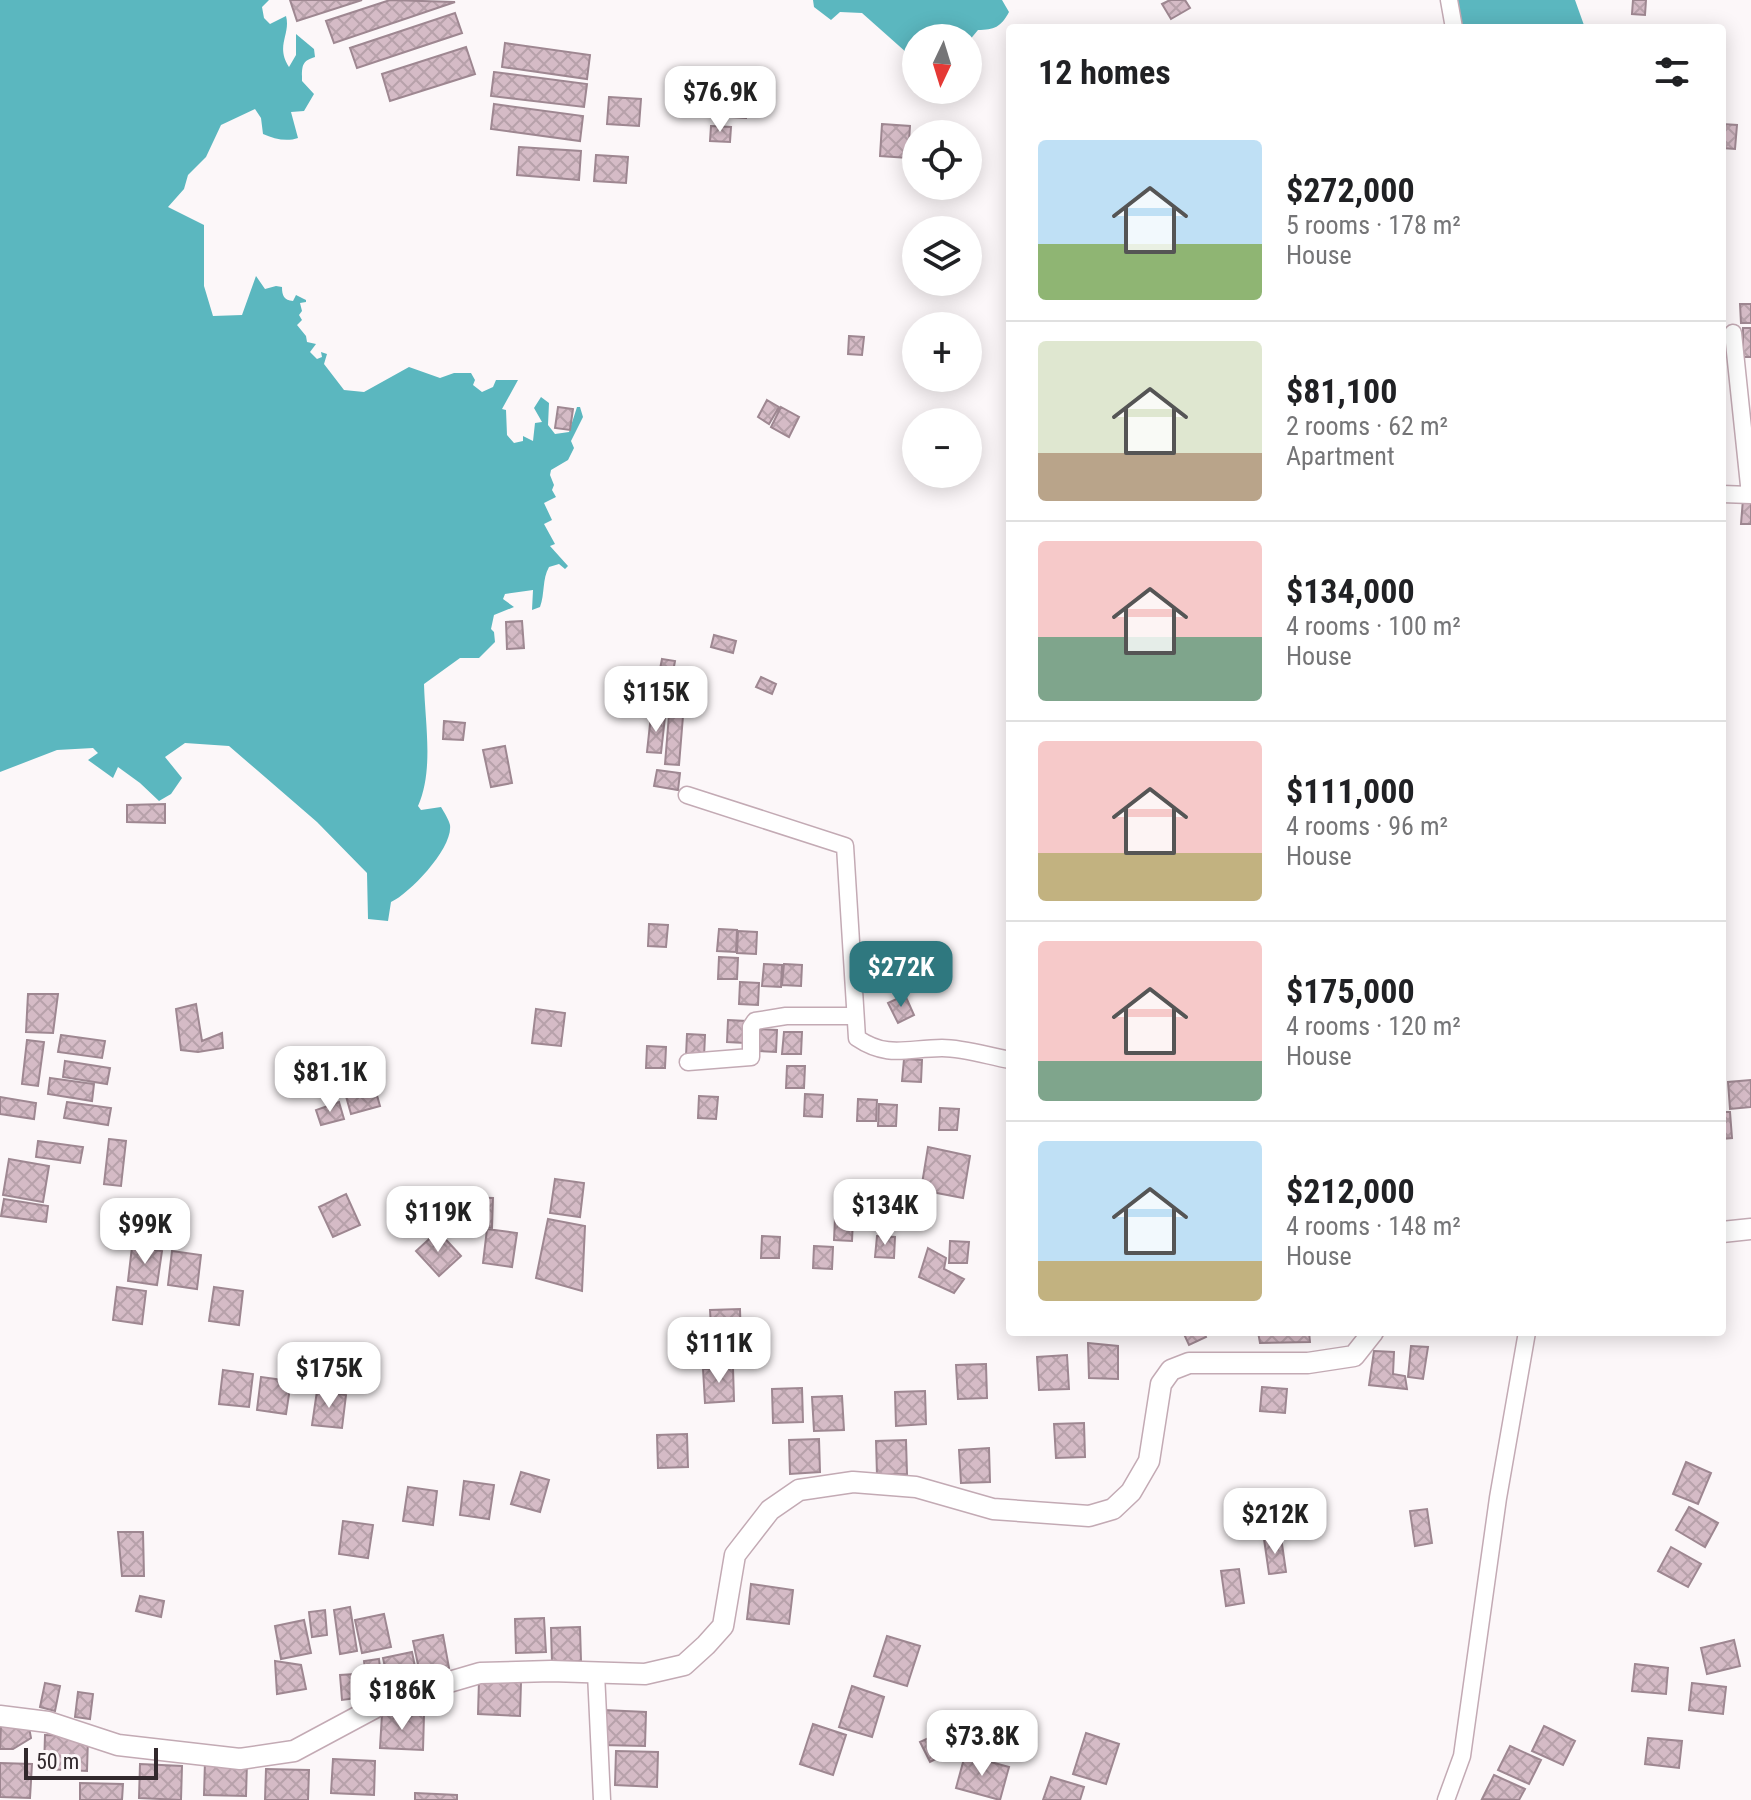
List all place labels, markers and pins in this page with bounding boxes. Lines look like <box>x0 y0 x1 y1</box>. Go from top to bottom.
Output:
pin: $76.9K <box>655 66 785 134</box>
pin: $115K <box>600 666 712 734</box>
pin: $272K <box>845 941 957 1009</box>
pin: $81.1K <box>265 1046 395 1114</box>
pin: $134K <box>829 1179 941 1247</box>
pin: $119K <box>382 1186 494 1254</box>
pin: $99K <box>98 1198 192 1266</box>
pin: $111K <box>663 1317 775 1385</box>
pin: $175K <box>273 1342 385 1410</box>
pin: $212K <box>1219 1488 1331 1556</box>
pin: $186K <box>346 1664 458 1732</box>
pin: $73.8K <box>917 1710 1047 1778</box>

